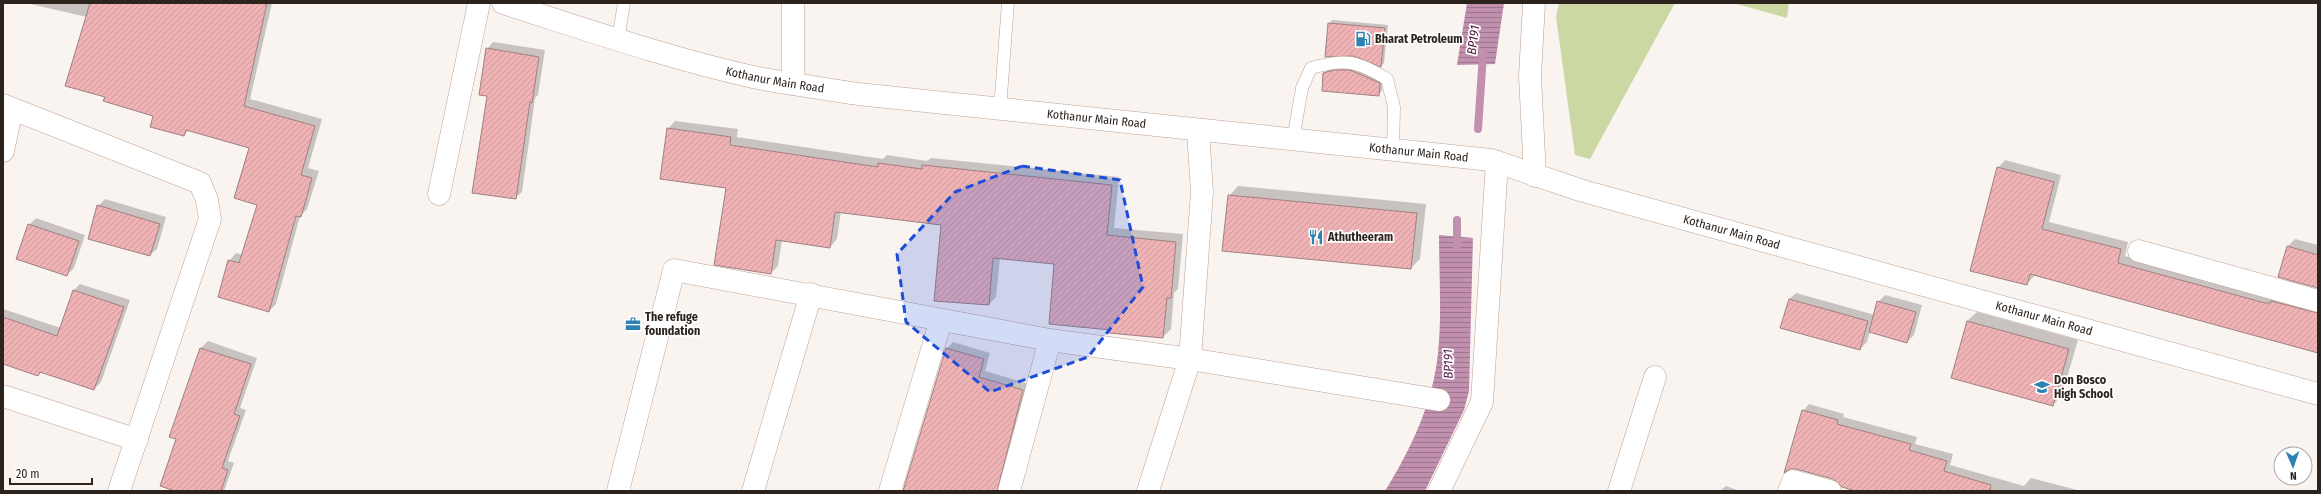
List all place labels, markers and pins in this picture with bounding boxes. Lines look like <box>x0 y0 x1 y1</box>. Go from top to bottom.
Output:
fuel station icon: Bharat Petroleum <box>1354 30 1372 48</box>
place label: Bharat Petroleum <box>1375 32 1462 46</box>
restaurant icon: Athutheeram <box>1307 228 1325 246</box>
place label: Athutheeram <box>1327 230 1393 244</box>
place label: The refuge foundation <box>645 310 700 338</box>
office icon: The refuge foundation <box>624 315 642 333</box>
place label: Don Bosco High School <box>2054 373 2114 401</box>
school or university icon: Don Bosco High School <box>2033 378 2051 396</box>

